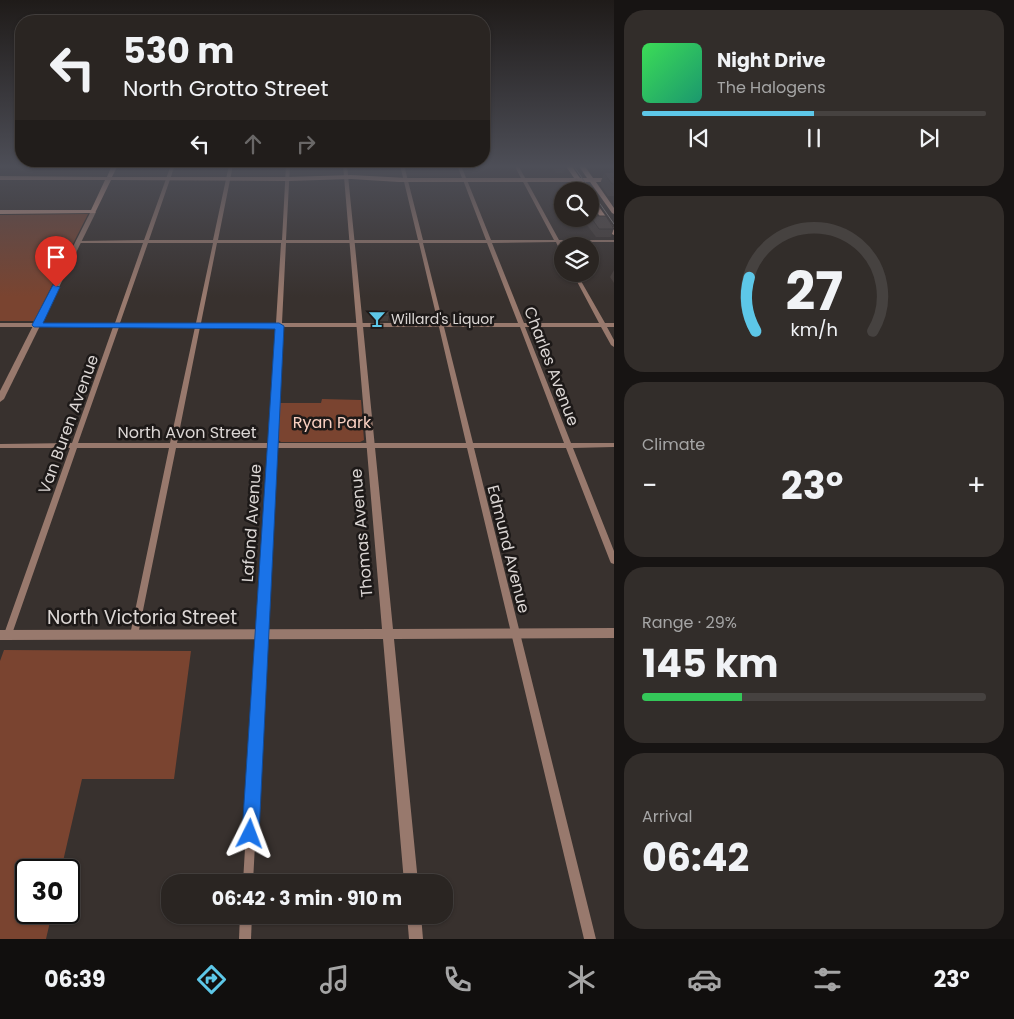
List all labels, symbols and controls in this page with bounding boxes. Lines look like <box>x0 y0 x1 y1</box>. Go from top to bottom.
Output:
text: 530 m <box>123 26 234 75</box>
icon: left <box>40 35 105 100</box>
text: Night Drive <box>717 47 826 74</box>
text: North Grotto Street <box>123 73 329 104</box>
text: The Halogens <box>717 76 825 99</box>
icon: previous <box>685 124 713 152</box>
icon: pause <box>800 124 828 152</box>
icon: next <box>915 124 943 152</box>
icon: left <box>186 130 214 158</box>
icon: ahead <box>239 130 267 158</box>
icon: right <box>292 130 320 158</box>
map controls <box>554 182 599 282</box>
button: search <box>554 182 599 227</box>
pin <box>35 236 77 287</box>
button: layers <box>554 237 599 282</box>
icon: arrive <box>42 243 70 271</box>
text: 27 <box>785 255 843 328</box>
street label: Charles Avenue <box>518 303 585 429</box>
bar icon: Willard's Liquor <box>367 309 387 329</box>
place label: Willard's Liquor <box>391 309 495 329</box>
text: km/h <box>790 317 838 342</box>
street label: Van Buren Avenue <box>33 351 104 497</box>
park label: Ryan Park <box>293 411 372 434</box>
street label: North Avon Street <box>117 421 257 444</box>
text: Climate <box>642 433 705 456</box>
text: 23° <box>781 459 843 512</box>
street label: Lafond Avenue <box>236 463 267 583</box>
text: − <box>642 466 657 505</box>
text: + <box>967 466 986 505</box>
street label: Thomas Avenue <box>344 468 379 598</box>
street label: Edmund Avenue <box>481 483 536 616</box>
street label: North Victoria Street <box>47 604 237 631</box>
text: Range · 29% <box>642 611 737 634</box>
text: 145 km <box>642 637 779 690</box>
text: Arrival <box>642 805 692 828</box>
position arrow <box>223 807 275 859</box>
text: 06:42 <box>642 831 749 884</box>
speed limit sign: 30 <box>15 859 80 924</box>
text: 06:42 · 3 min · 910 m <box>212 885 402 912</box>
icon: directions <box>194 962 229 997</box>
icon: music <box>317 962 352 997</box>
icon: phone <box>440 962 475 997</box>
icon: climate <box>564 962 599 997</box>
icon: car <box>687 962 722 997</box>
icon: filters <box>810 962 845 997</box>
text: 06:39 <box>44 964 106 995</box>
text: 23° <box>934 964 970 995</box>

